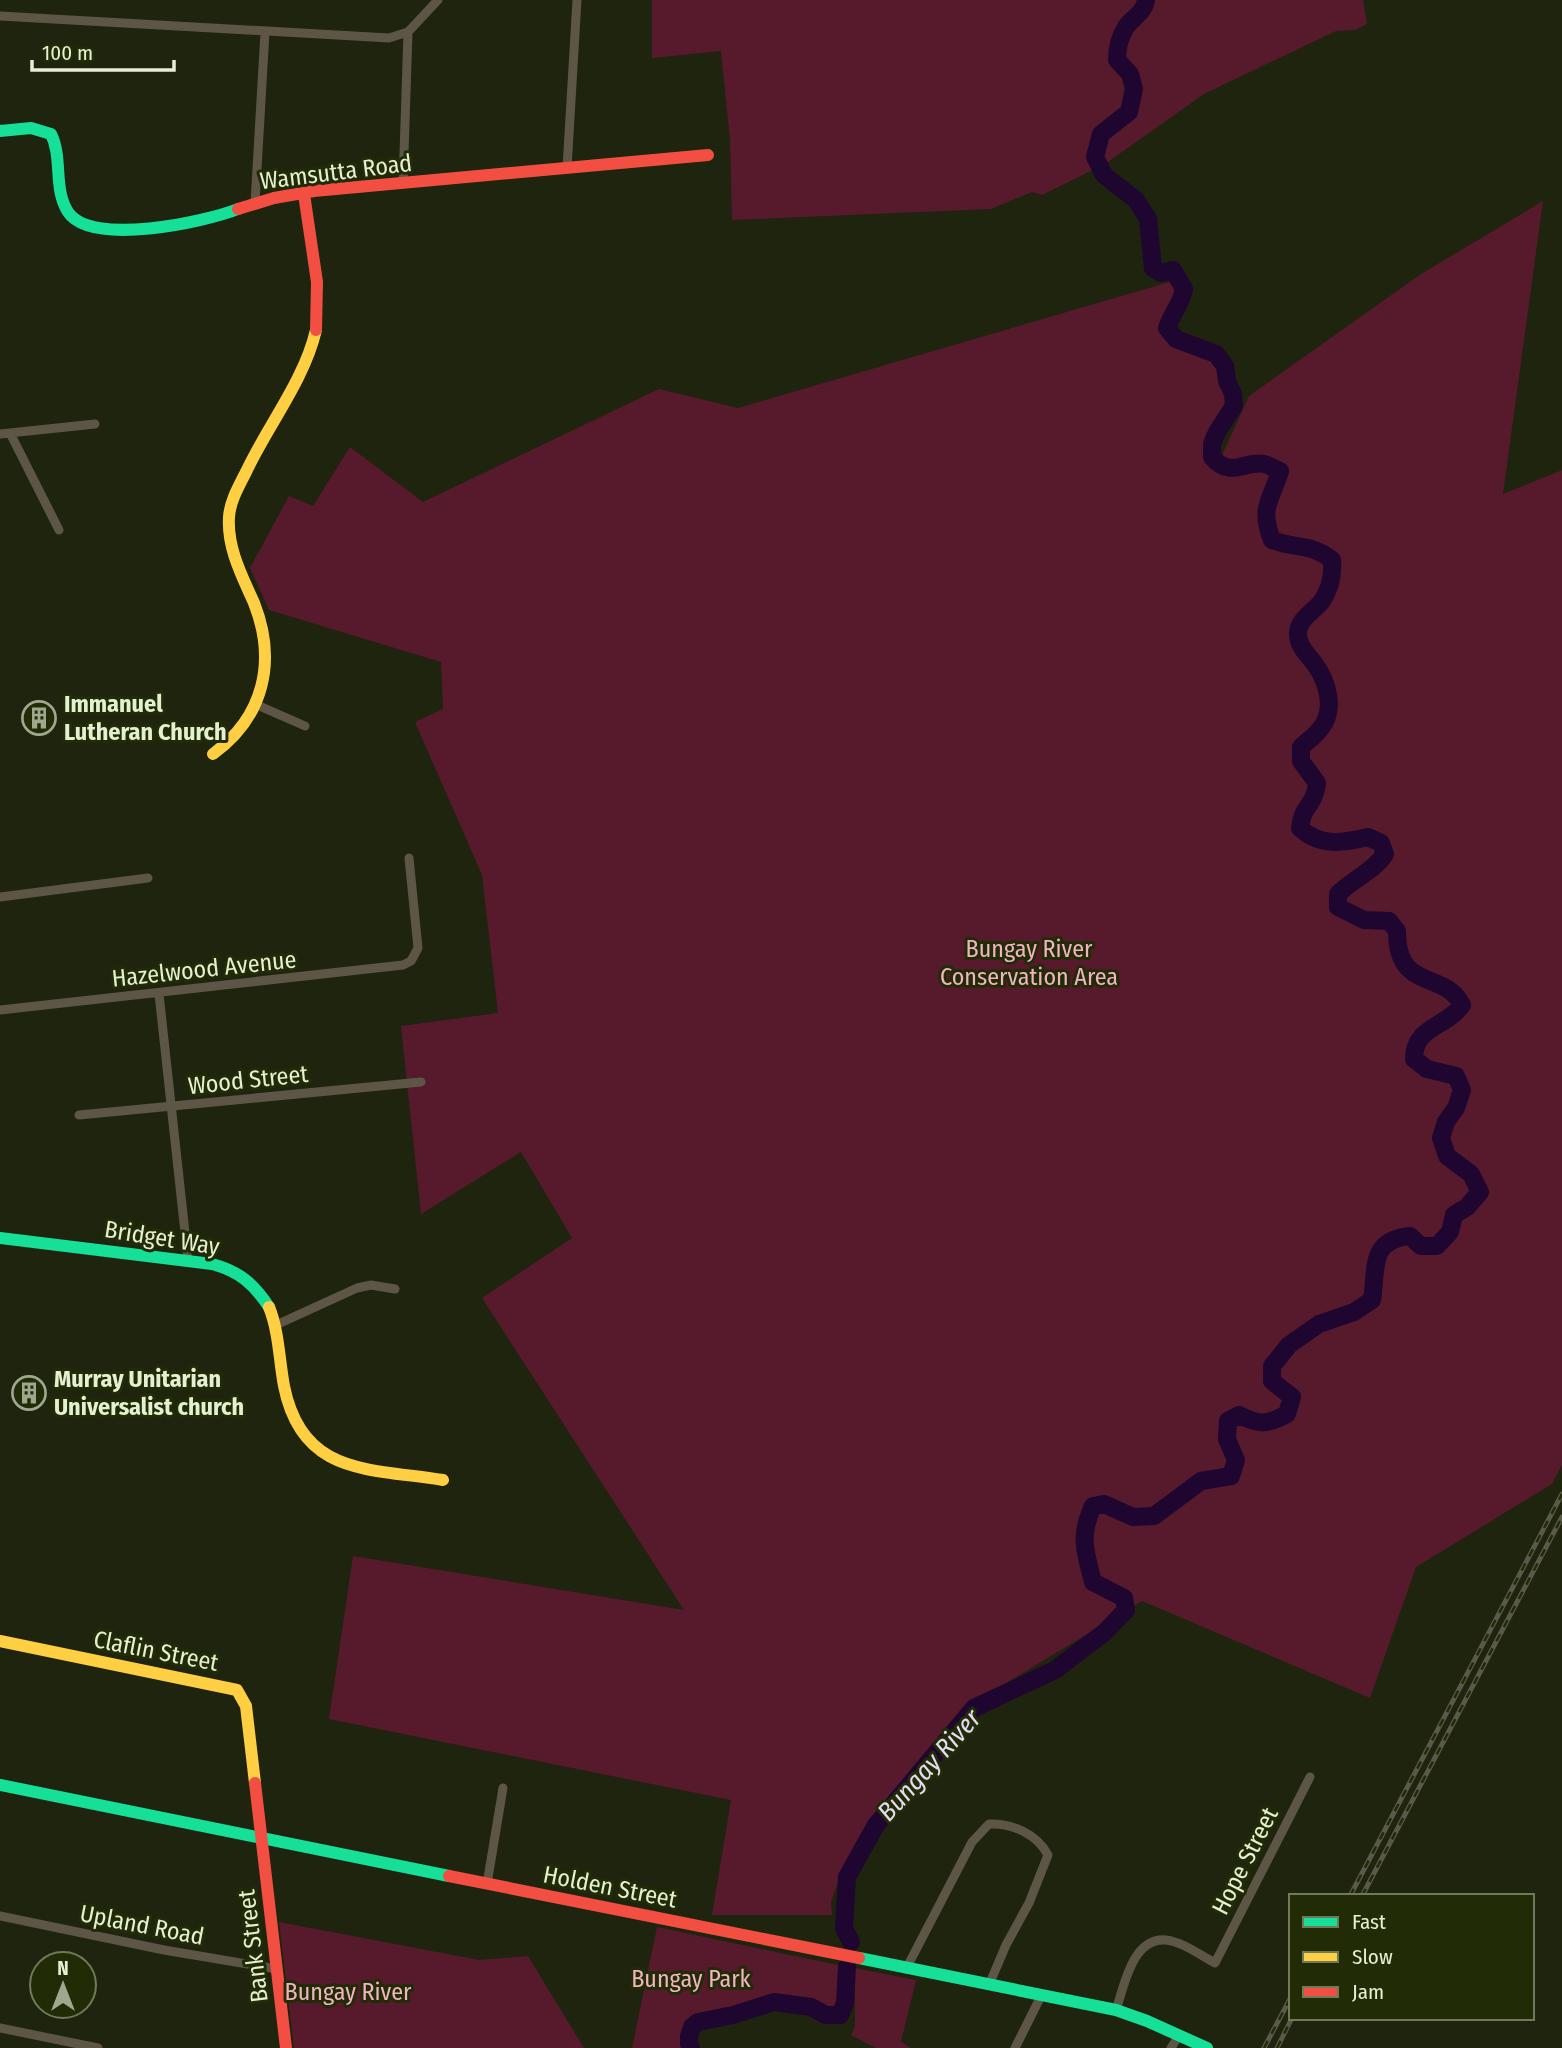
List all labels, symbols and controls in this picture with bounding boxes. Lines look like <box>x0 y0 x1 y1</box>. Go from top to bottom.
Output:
scale bar <box>32 28 173 72</box>
text: 100 m <box>42 40 93 66</box>
street label: Wamsutta Road <box>258 149 414 195</box>
place label: Immanuel Lutheran Church <box>64 690 227 746</box>
building icon: Immanuel Lutheran Church <box>20 699 58 737</box>
park label: Bungay River Conservation Area <box>940 935 1118 991</box>
street label: Hazelwood Avenue <box>110 945 298 993</box>
street label: Wood Street <box>187 1060 310 1100</box>
street label: Bridget Way <box>103 1215 222 1261</box>
place label: Murray Unitarian Universalist church <box>54 1365 244 1421</box>
building icon: Murray Unitarian Universalist church <box>10 1374 48 1412</box>
street label: Claflin Street <box>91 1625 221 1677</box>
water label: Bungay River <box>871 1702 988 1827</box>
street label: Hope Street <box>1206 1803 1284 1919</box>
street label: Holden Street <box>541 1860 679 1914</box>
street label: Bank Street <box>232 1888 274 2004</box>
legend <box>1289 1894 1534 2020</box>
street label: Upland Road <box>78 1899 206 1951</box>
text: Fast <box>1352 1909 1386 1935</box>
text: Slow <box>1352 1944 1393 1970</box>
north arrow <box>28 1950 98 2020</box>
text: N <box>57 1957 69 1980</box>
park label: Bungay Park <box>631 1965 752 1993</box>
park label: Bungay River <box>285 1978 412 2006</box>
text: Jam <box>1352 1979 1384 2005</box>

